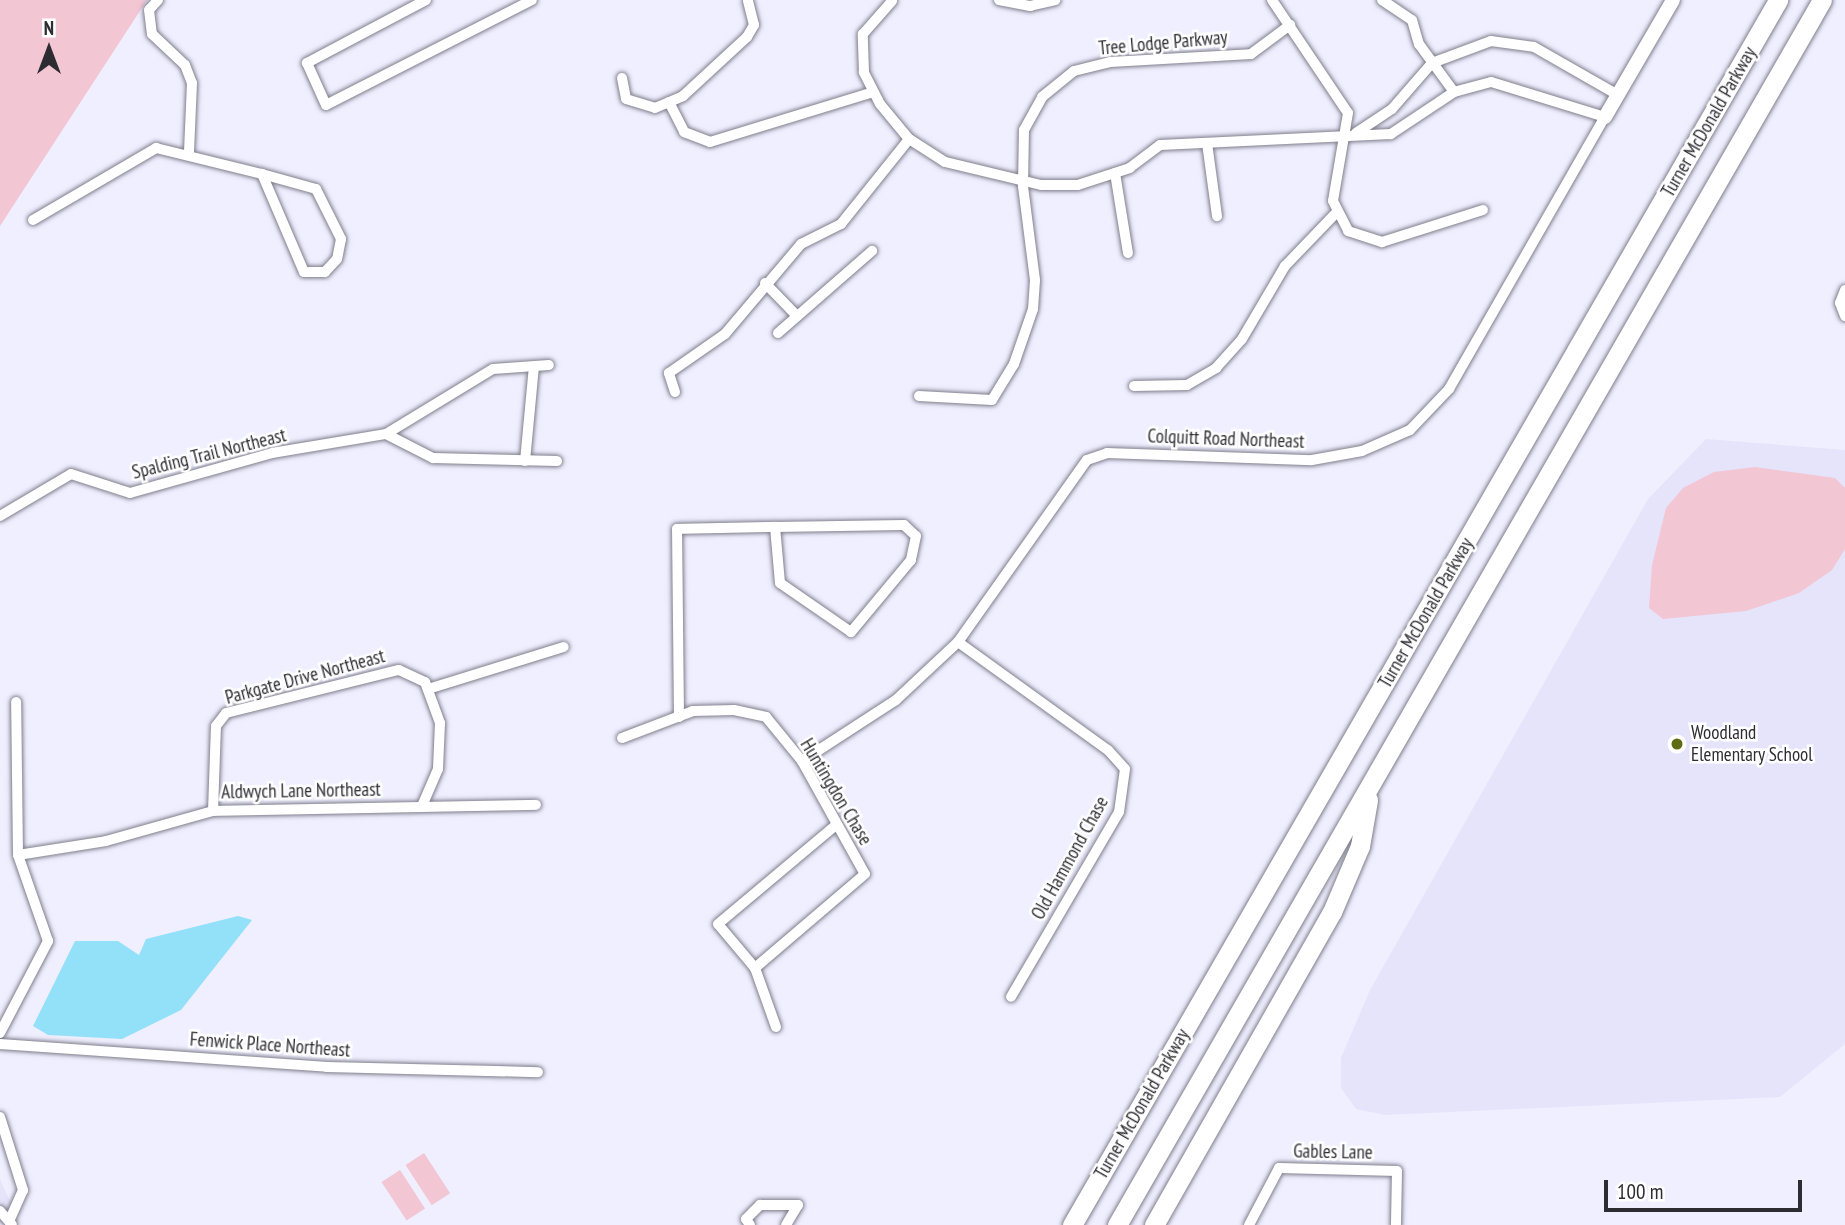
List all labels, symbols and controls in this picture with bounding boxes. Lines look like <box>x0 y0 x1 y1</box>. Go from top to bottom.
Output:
north arrow <box>14 14 84 84</box>
text: N <box>44 16 54 40</box>
street label: Tree Lodge Parkway <box>1098 26 1228 60</box>
street label: Turner McDonald Parkway <box>1657 43 1761 201</box>
street label: Spalding Trail Northeast <box>129 424 289 484</box>
street label: Colquitt Road Northeast <box>1147 425 1305 453</box>
street label: Turner McDonald Parkway <box>1374 534 1478 692</box>
street label: Parkgate Drive Northeast <box>223 645 387 709</box>
place label: Woodland Elementary School <box>1691 722 1813 766</box>
street label: Huntingdon Chase <box>795 735 877 849</box>
marker: Woodland Elementary School <box>1669 736 1685 752</box>
street label: Aldwych Lane Northeast <box>221 778 381 804</box>
street label: Old Hammond Chase <box>1027 792 1113 924</box>
street label: Turner McDonald Parkway <box>1090 1025 1194 1183</box>
street label: Fenwick Place Northeast <box>189 1028 351 1062</box>
street label: Gables Lane <box>1293 1140 1373 1164</box>
scale bar <box>1607 1166 1805 1210</box>
text: 100 m <box>1617 1178 1663 1205</box>

